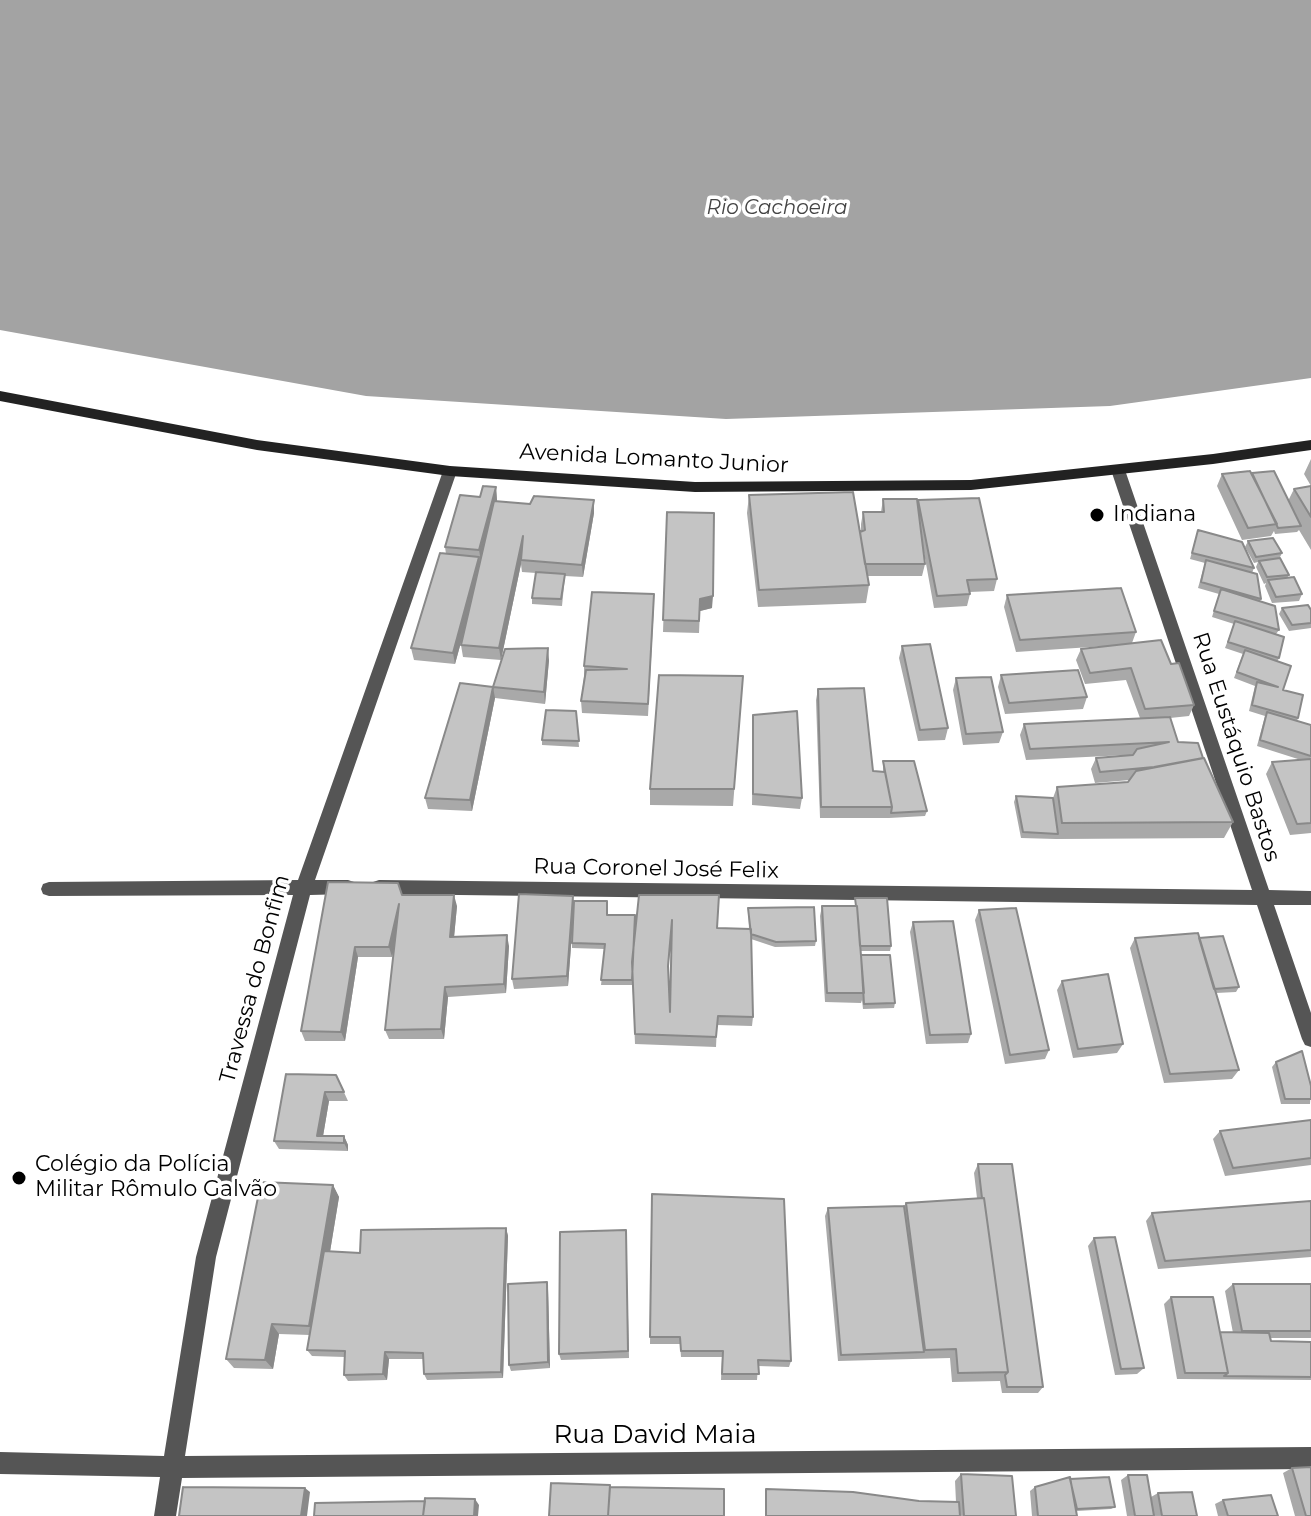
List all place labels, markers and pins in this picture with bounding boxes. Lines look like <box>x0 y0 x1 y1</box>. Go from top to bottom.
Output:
place label: Indiana <box>1113 502 1196 528</box>
marker: Indiana <box>1088 506 1106 524</box>
place label: Colégio da Polícia Militar Rômulo Galvão <box>35 1152 277 1204</box>
marker: Colégio da Polícia Militar Rômulo Galvão <box>10 1169 28 1187</box>

